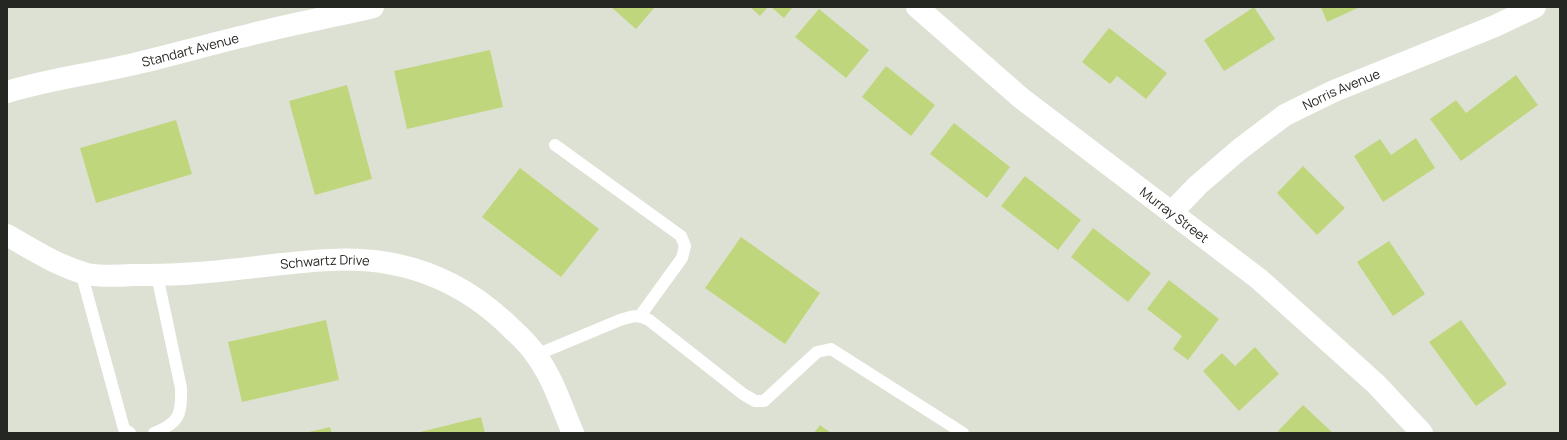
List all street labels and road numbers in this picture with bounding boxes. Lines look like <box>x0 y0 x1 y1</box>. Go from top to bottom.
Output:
street label: Standart Avenue <box>140 29 241 71</box>
street label: Norris Avenue <box>1299 64 1383 114</box>
street label: Murray Street <box>1136 183 1213 247</box>
street label: Schwartz Drive <box>279 251 371 273</box>

